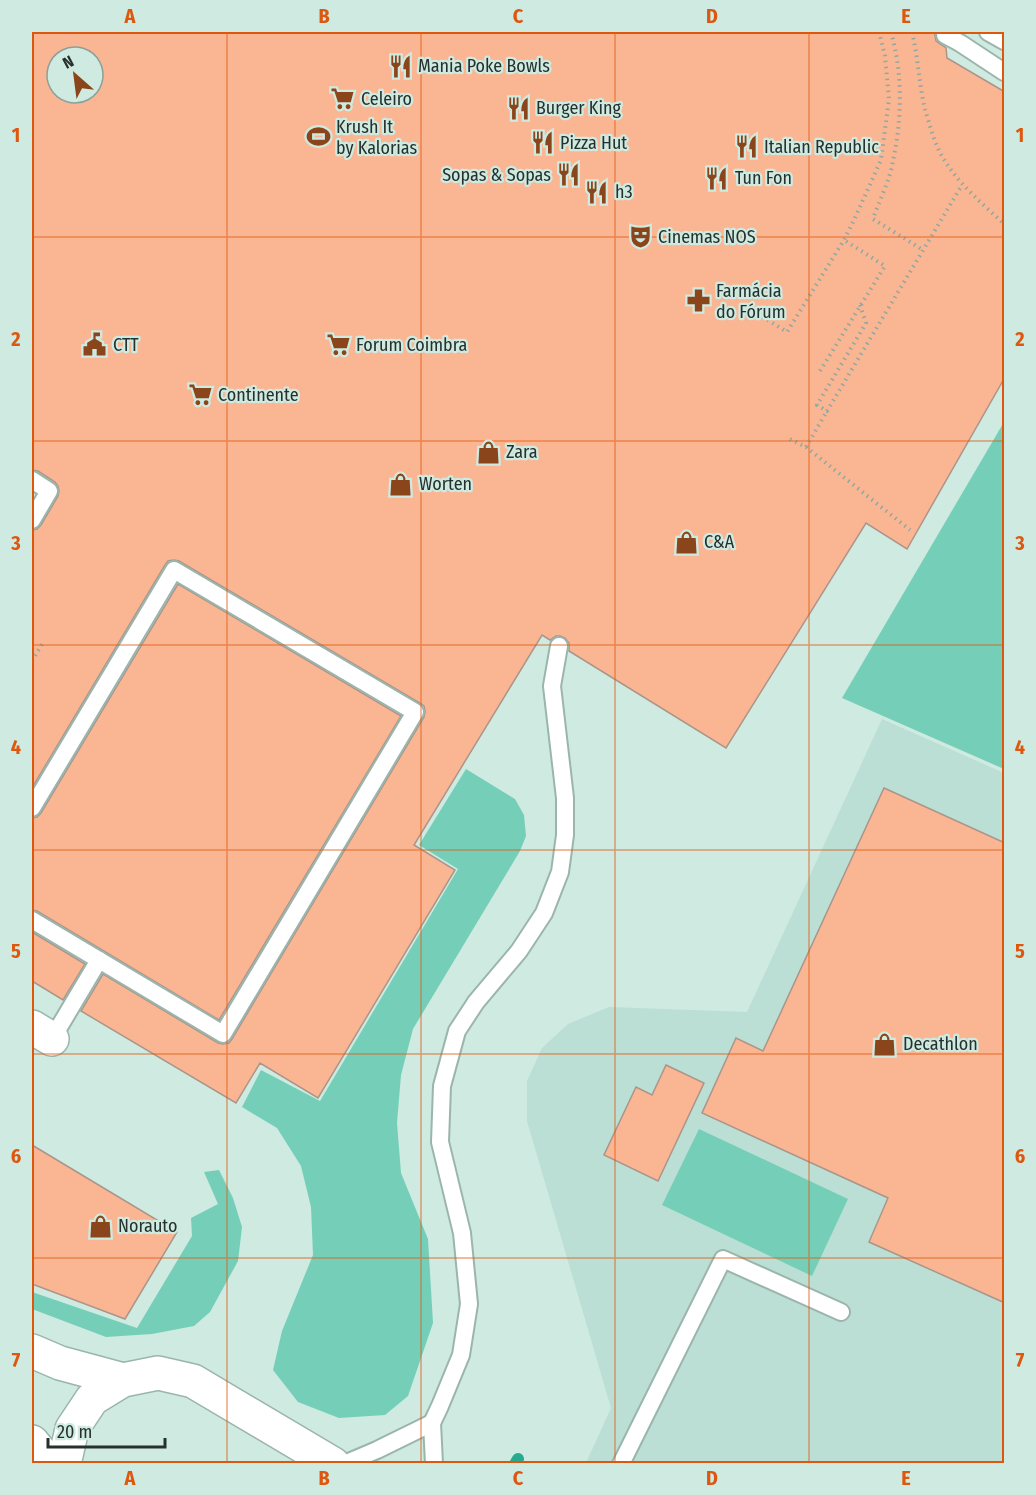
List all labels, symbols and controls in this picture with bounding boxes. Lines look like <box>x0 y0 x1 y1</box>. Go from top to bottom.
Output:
text: A <box>124 4 137 28</box>
text: B <box>318 4 330 28</box>
text: C <box>513 4 524 28</box>
text: D <box>706 4 718 28</box>
text: E <box>901 4 911 28</box>
north arrow <box>45 45 105 105</box>
text: N <box>59 52 77 73</box>
restaurant icon: Mania Poke Bowls <box>387 53 413 79</box>
place label: Mania Poke Bowls <box>418 55 550 77</box>
supermarket icon: Celeiro <box>330 86 356 112</box>
place label: Celeiro <box>361 88 412 110</box>
restaurant icon: Burger King <box>505 95 531 121</box>
place label: Burger King <box>536 97 621 119</box>
place label: Krush It by Kalorias <box>336 116 417 159</box>
text: 1 <box>12 123 20 147</box>
text: 1 <box>1016 123 1024 147</box>
sports icon: Krush It by Kalorias <box>305 124 331 150</box>
restaurant icon: Pizza Hut <box>529 130 555 156</box>
place label: Pizza Hut <box>560 132 627 154</box>
restaurant icon: Italian Republic <box>733 134 759 160</box>
place label: Italian Republic <box>764 136 879 158</box>
restaurant icon: Sopas & Sopas <box>556 162 582 188</box>
place label: Sopas & Sopas <box>442 164 551 186</box>
restaurant icon: Tun Fon <box>704 165 730 191</box>
place label: Tun Fon <box>735 167 792 189</box>
restaurant icon: h3 <box>584 179 610 205</box>
place label: h3 <box>615 181 633 203</box>
theatre icon: Cinemas NOS <box>627 224 653 250</box>
place label: Cinemas NOS <box>658 226 756 248</box>
place label: Farmácia do Fórum <box>716 280 786 323</box>
pharmacy icon: Farmácia do Fórum <box>685 288 711 314</box>
text: 2 <box>10 327 21 351</box>
text: 2 <box>1014 327 1025 351</box>
public building icon: CTT <box>82 332 108 358</box>
supermarket icon: Forum Coimbra <box>325 332 351 358</box>
place label: CTT <box>113 334 139 356</box>
place label: Forum Coimbra <box>356 334 467 356</box>
supermarket icon: Continente <box>187 382 213 408</box>
place label: Continente <box>218 384 299 406</box>
shop icon: Zara <box>475 439 501 465</box>
place label: Zara <box>506 441 538 463</box>
shop icon: Worten <box>388 471 414 497</box>
place label: Worten <box>419 473 472 495</box>
shop icon: C&A <box>673 529 699 555</box>
text: 3 <box>10 531 21 555</box>
place label: C&A <box>704 531 735 553</box>
text: 3 <box>1014 531 1025 555</box>
text: 4 <box>11 735 21 759</box>
text: 4 <box>1015 735 1025 759</box>
text: 5 <box>11 939 21 963</box>
text: 5 <box>1015 939 1025 963</box>
shop icon: Decathlon <box>872 1031 898 1057</box>
place label: Decathlon <box>903 1033 978 1055</box>
text: 6 <box>11 1144 21 1168</box>
text: 6 <box>1015 1144 1025 1168</box>
shop icon: Norauto <box>87 1213 113 1239</box>
place label: Norauto <box>118 1215 177 1237</box>
text: 7 <box>12 1348 21 1372</box>
text: 7 <box>1016 1348 1025 1372</box>
scale bar <box>48 1411 165 1449</box>
text: 20 m <box>57 1421 92 1443</box>
text: A <box>124 1466 137 1490</box>
text: B <box>318 1466 330 1490</box>
text: C <box>513 1466 524 1490</box>
text: D <box>706 1466 718 1490</box>
text: E <box>901 1466 911 1490</box>

